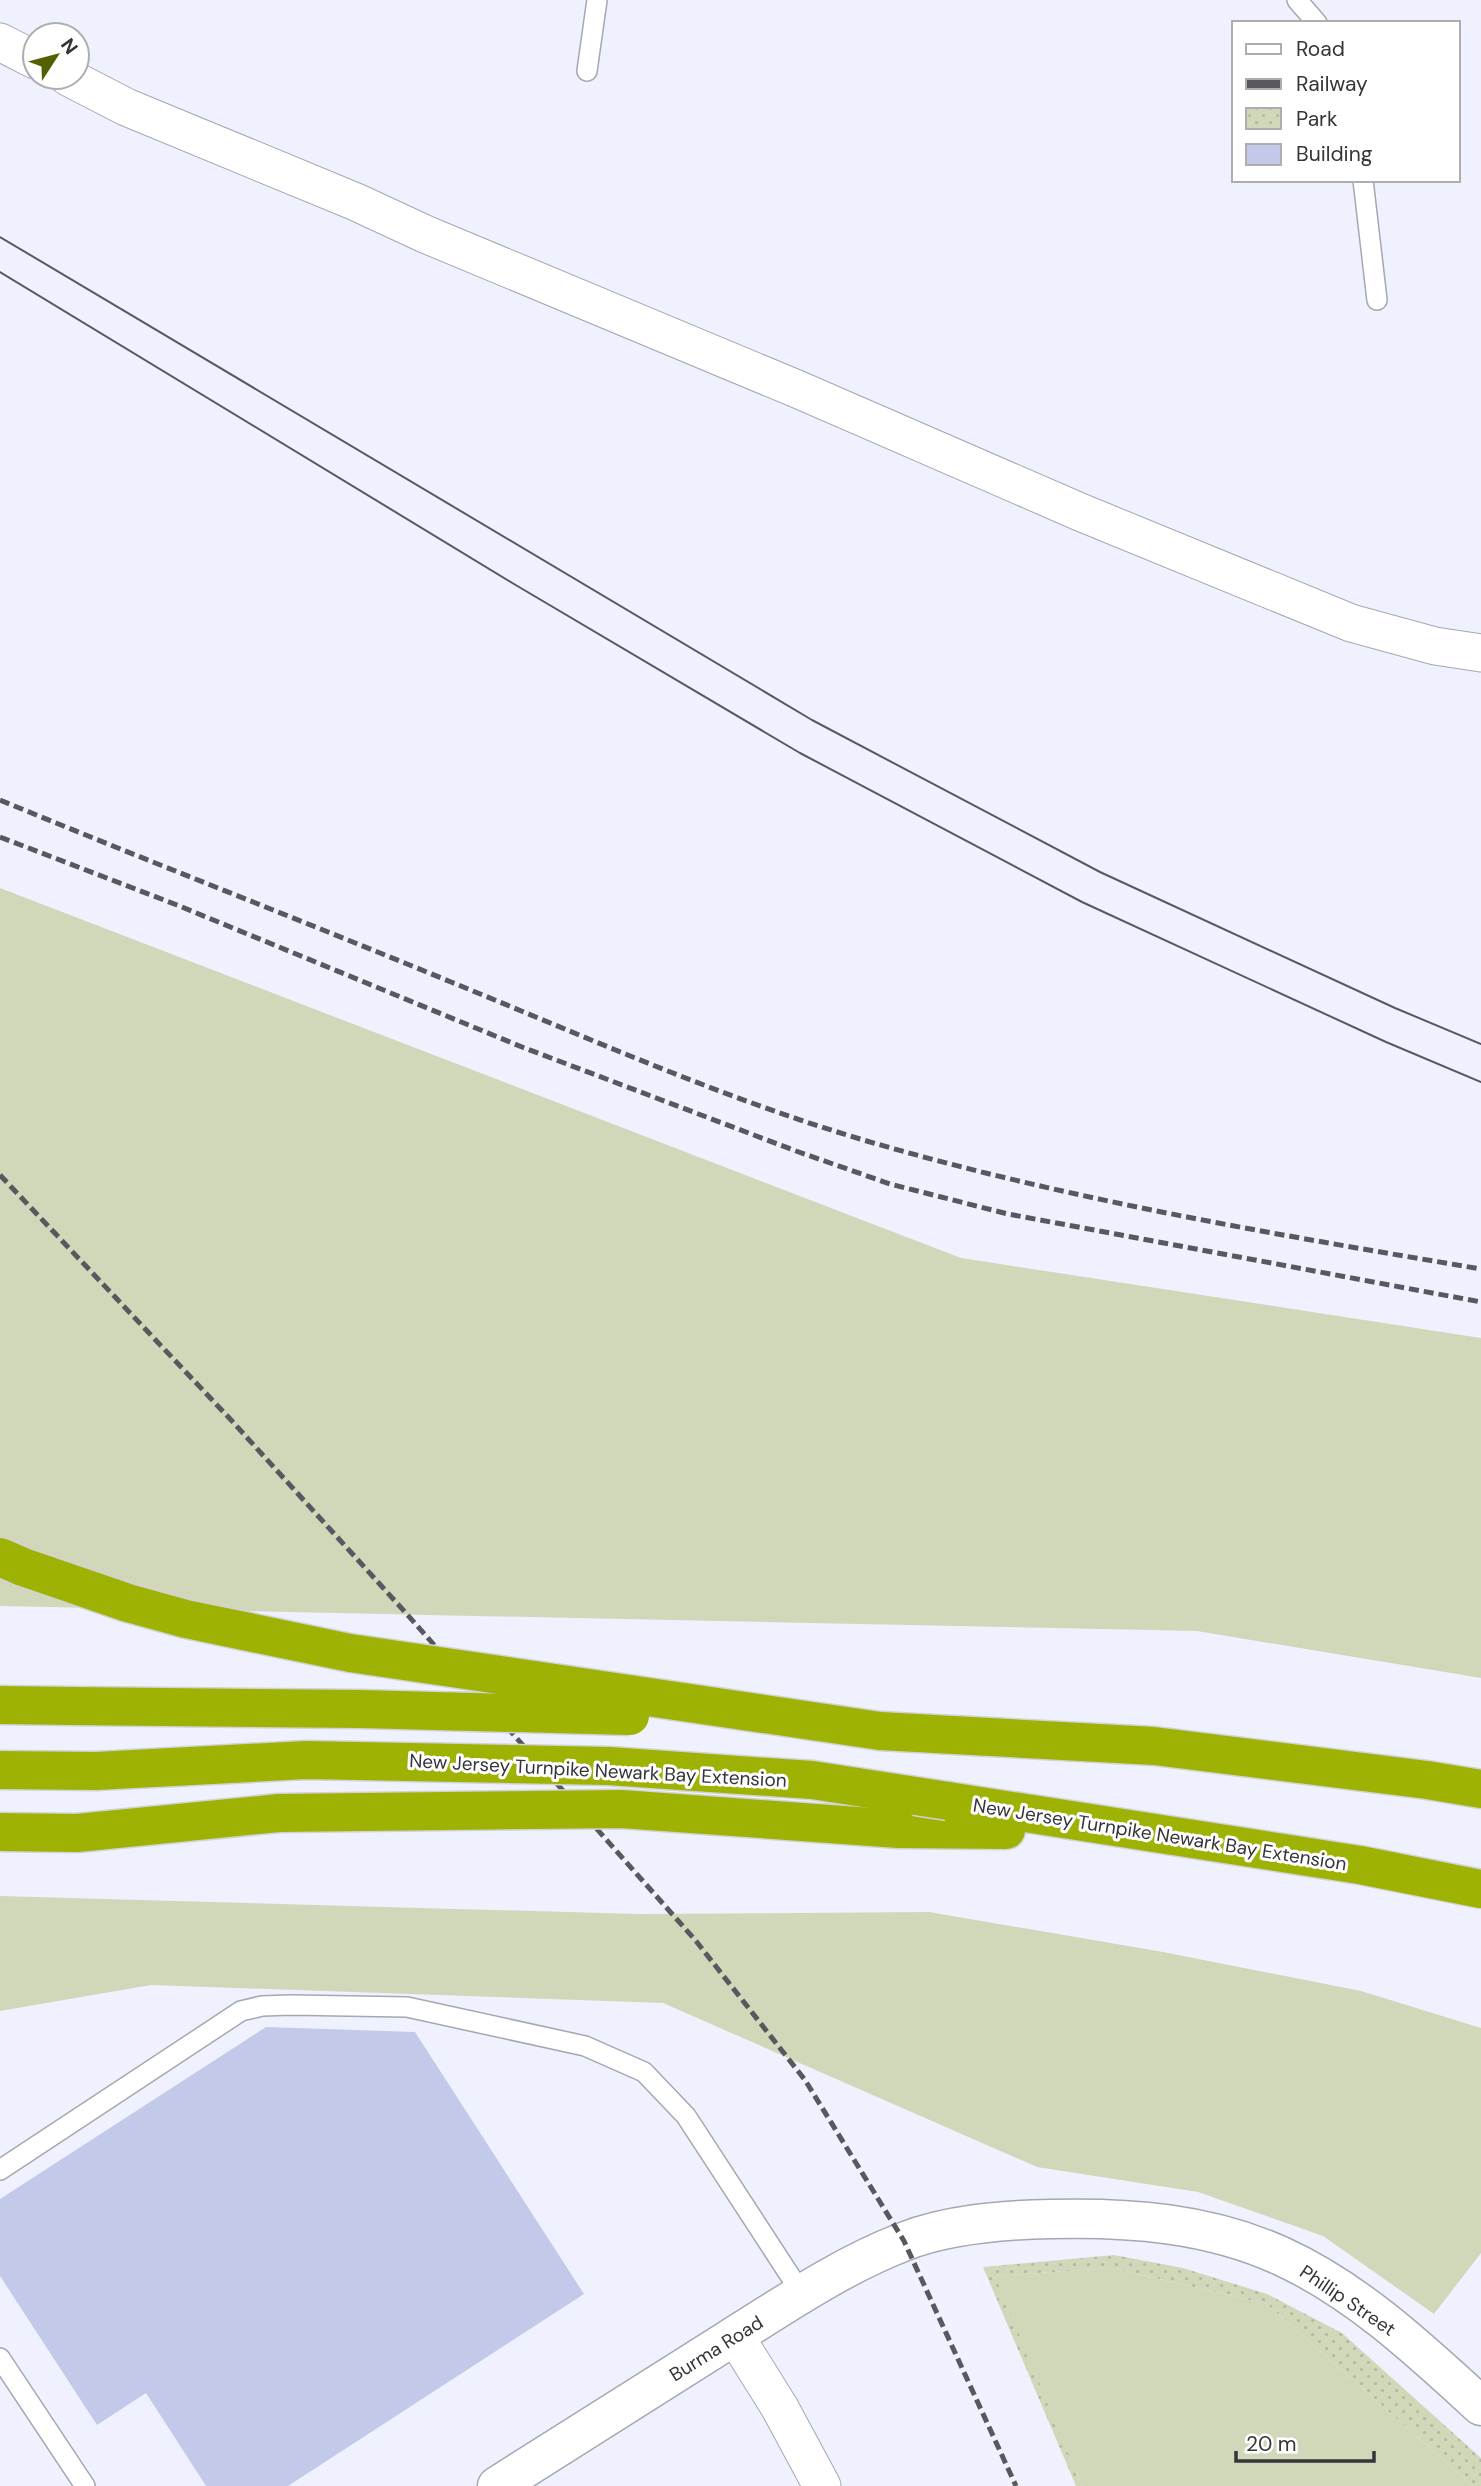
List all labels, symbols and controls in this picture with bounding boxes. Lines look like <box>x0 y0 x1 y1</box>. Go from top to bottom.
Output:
north arrow <box>21 21 91 91</box>
legend <box>1232 21 1460 182</box>
text: N <box>55 33 84 59</box>
text: Road <box>1296 35 1345 63</box>
text: Railway <box>1296 70 1368 98</box>
text: Park <box>1296 105 1338 133</box>
text: Building <box>1296 140 1373 168</box>
street label: New Jersey Turnpike Newark Bay Extension <box>409 1748 787 1793</box>
street label: New Jersey Turnpike Newark Bay Extension <box>971 1793 1348 1876</box>
street label: Phillip Street <box>1295 2259 1400 2342</box>
street label: Burma Road <box>665 2310 768 2387</box>
scale bar <box>1236 2420 1374 2464</box>
text: 20 m <box>1246 2430 1297 2458</box>

